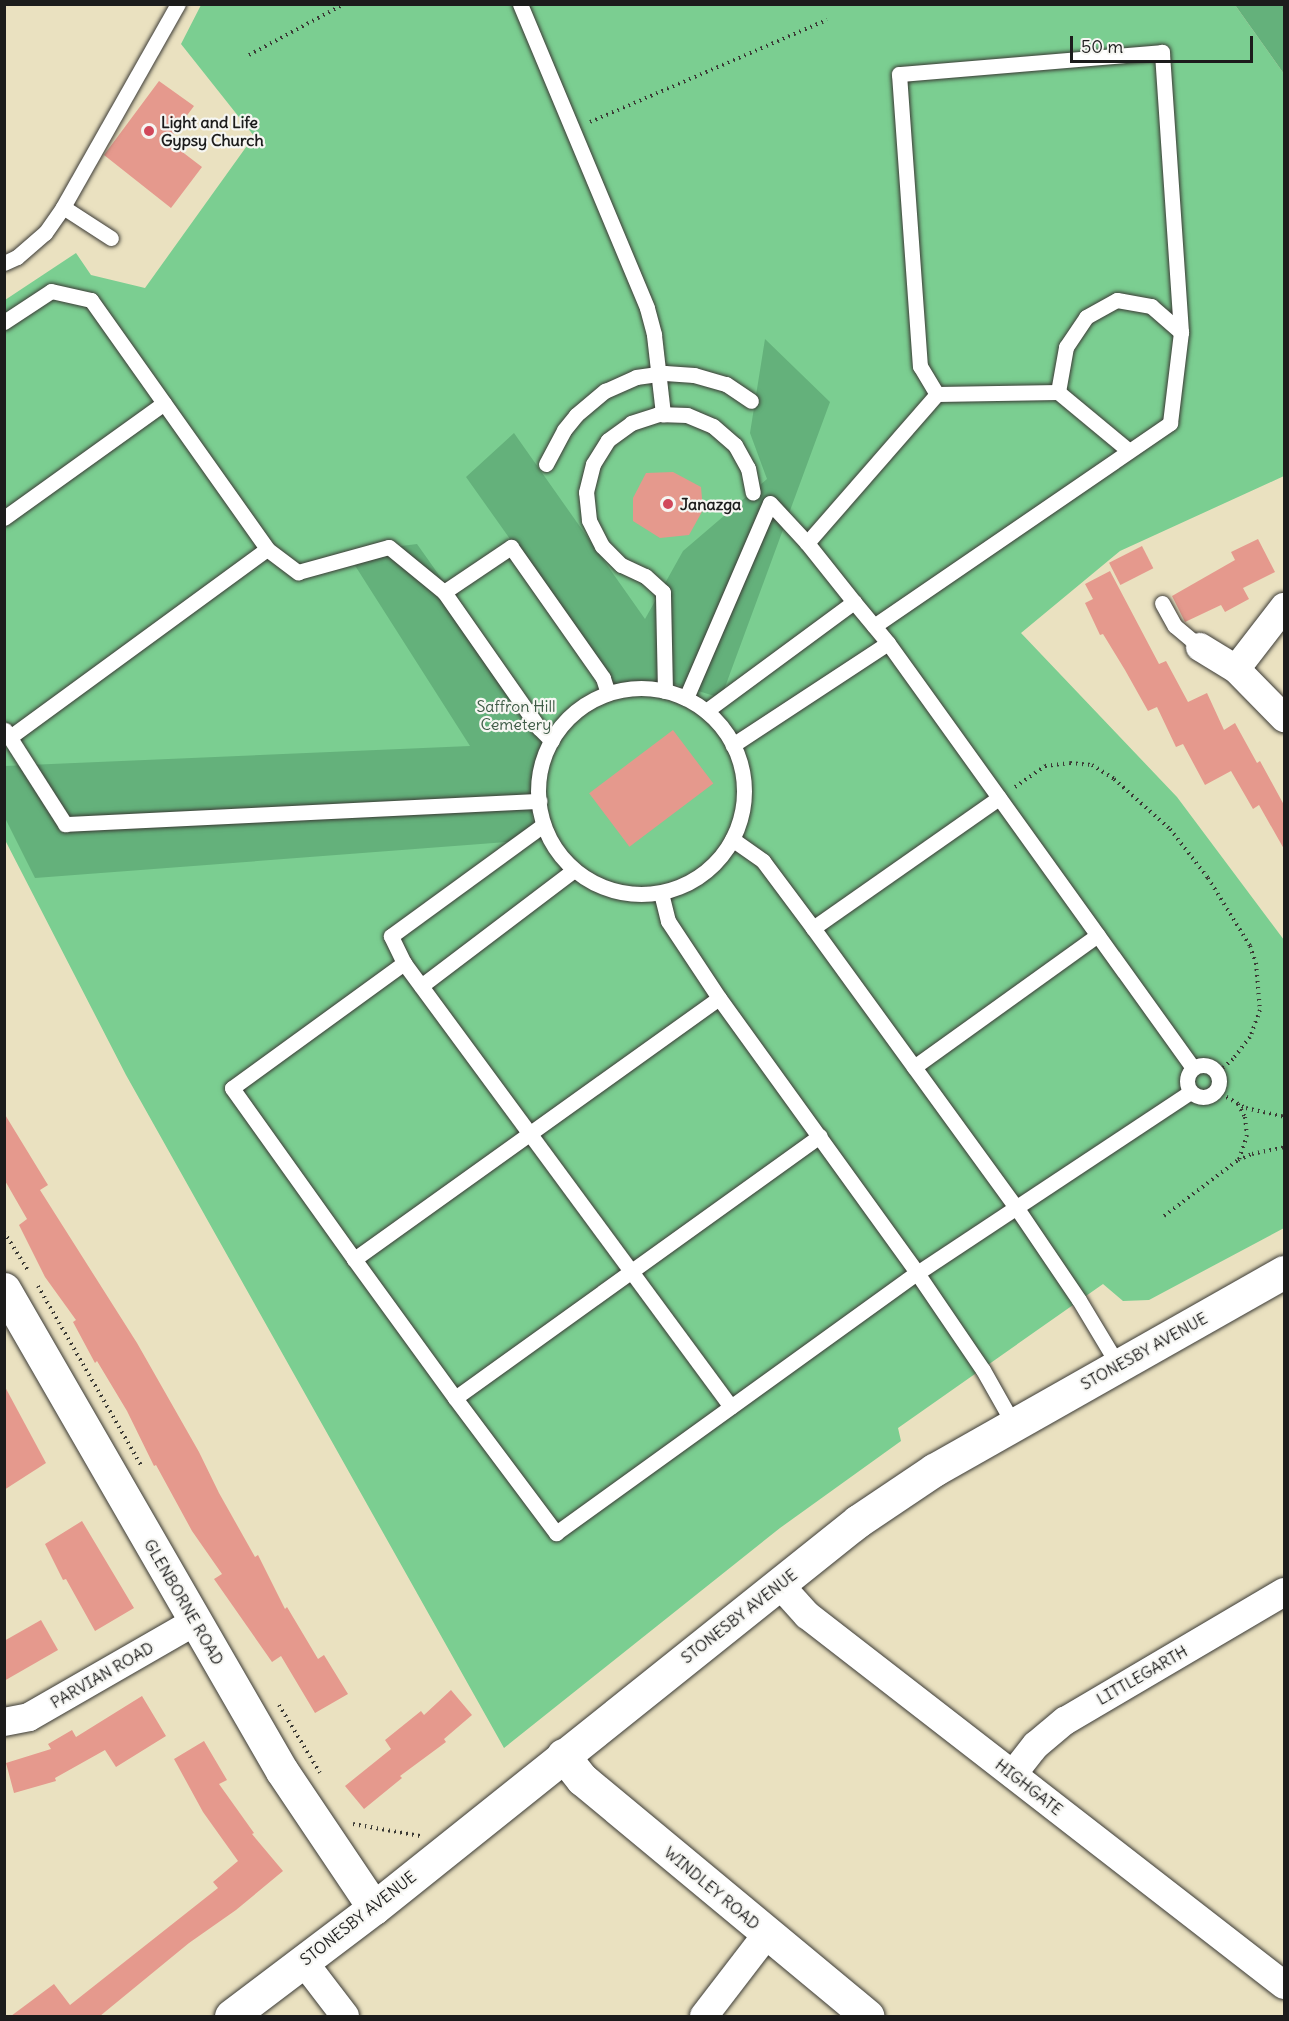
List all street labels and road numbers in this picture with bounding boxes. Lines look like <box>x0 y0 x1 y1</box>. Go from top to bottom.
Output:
street label: STONESBY AVENUE <box>1077 1308 1211 1394</box>
street label: GLENBORNE ROAD <box>140 1536 228 1668</box>
street label: STONESBY AVENUE <box>677 1565 801 1667</box>
street label: PARVIAN ROAD <box>47 1638 157 1712</box>
street label: LITTLEGARTH <box>1093 1641 1191 1709</box>
street label: HIGHGATE <box>992 1755 1066 1819</box>
street label: WINDLEY ROAD <box>660 1842 764 1934</box>
street label: STONESBY AVENUE <box>296 1867 420 1969</box>

